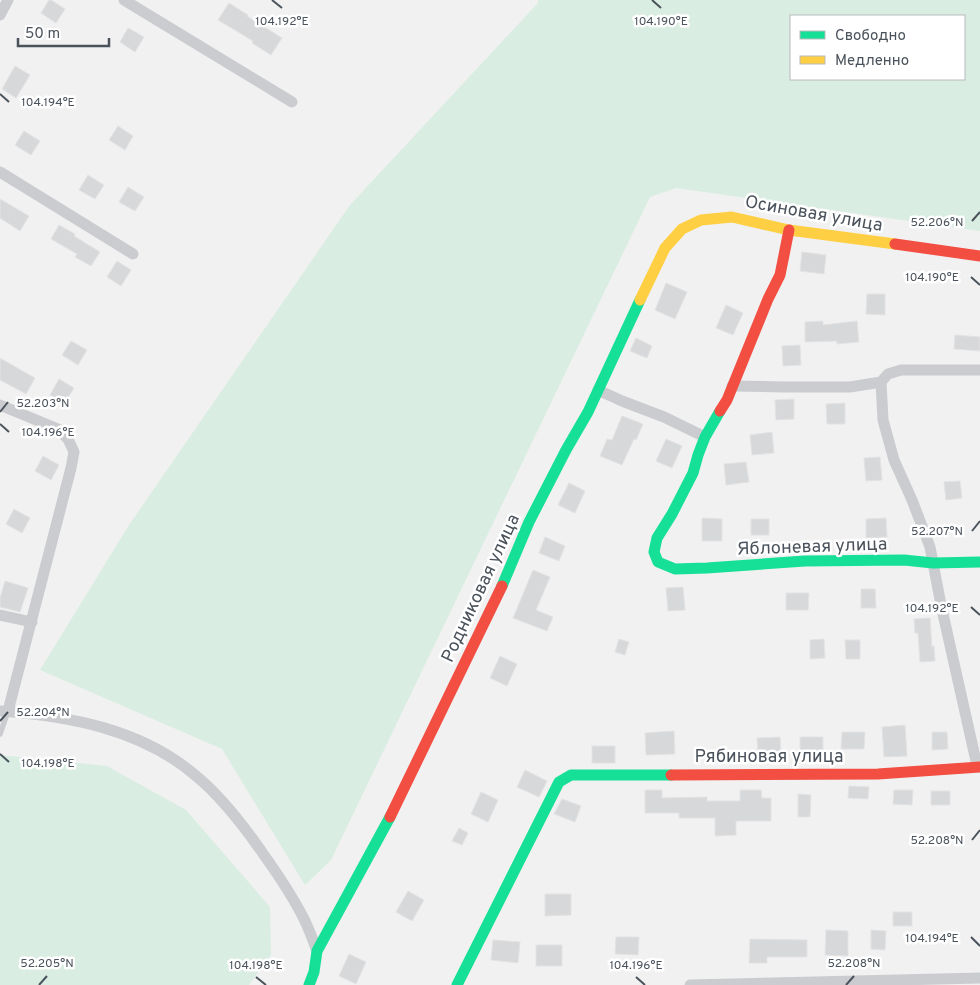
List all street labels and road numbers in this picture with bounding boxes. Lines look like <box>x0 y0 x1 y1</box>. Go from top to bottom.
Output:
street label: Осиновая улица <box>743 191 884 238</box>
street label: Родниковая улица <box>437 511 526 666</box>
street label: Яблоневая улица <box>736 533 888 562</box>
street label: Рябиновая улица <box>695 746 843 769</box>

